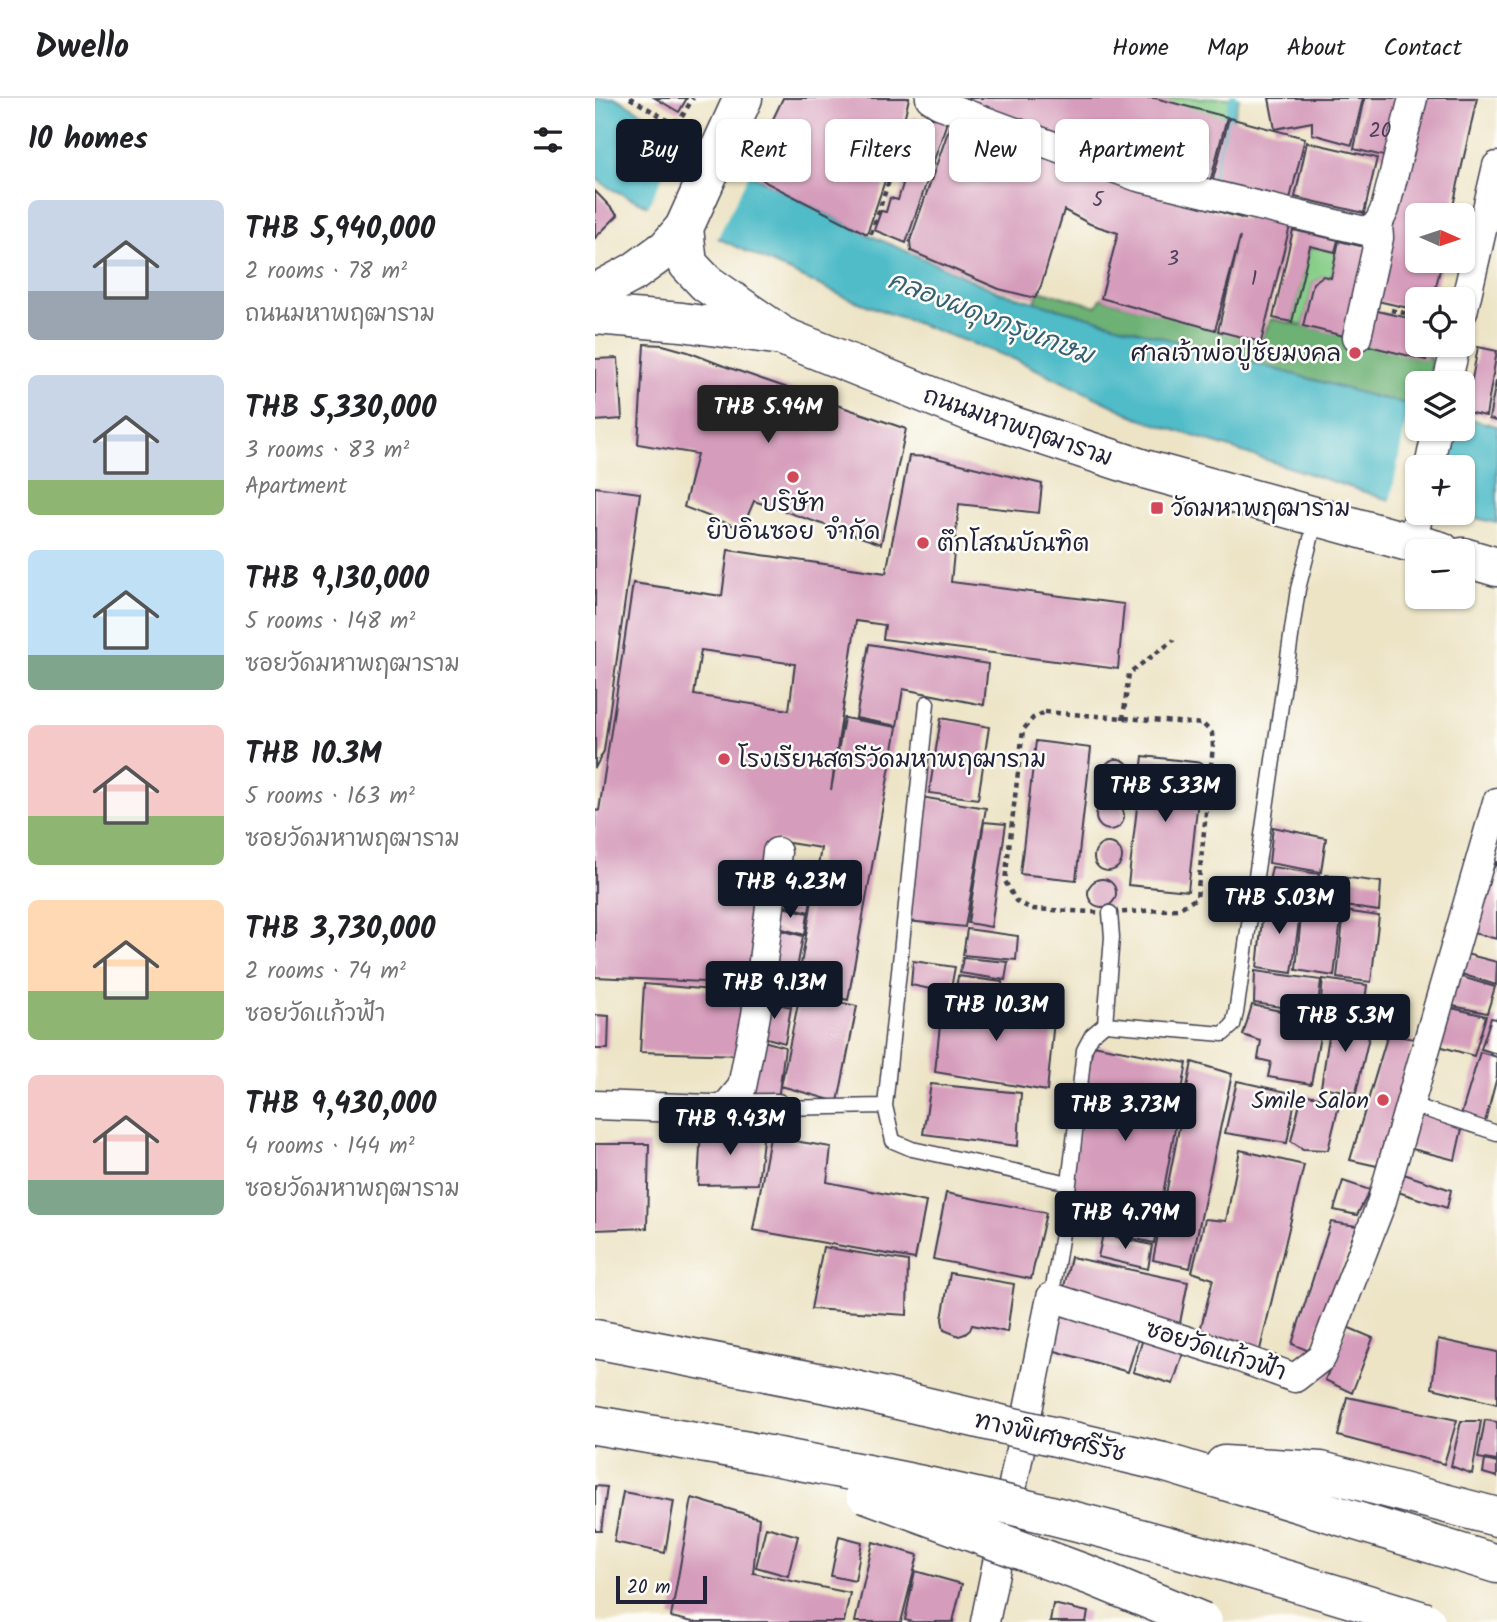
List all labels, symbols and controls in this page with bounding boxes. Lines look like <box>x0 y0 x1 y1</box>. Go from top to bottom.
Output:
text: Dwello <box>35 22 129 75</box>
text: Home <box>1112 29 1169 68</box>
text: Map <box>1207 29 1249 68</box>
text: About <box>1287 29 1345 68</box>
text: Contact <box>1383 29 1462 68</box>
house number: 20 <box>1369 115 1391 148</box>
text: 10 homes <box>28 116 148 164</box>
chip: Buy <box>616 119 702 182</box>
chip: Rent <box>716 119 811 182</box>
chip: Filters <box>825 119 935 182</box>
chip: New <box>949 119 1041 182</box>
chip: Apartment <box>1055 119 1209 182</box>
icon: filters <box>529 121 567 159</box>
house number: 5 <box>1092 184 1105 217</box>
north arrow <box>1405 203 1475 273</box>
map controls <box>1405 203 1475 609</box>
text: THB 5,940,000 <box>245 206 435 254</box>
icon: home <box>84 228 168 312</box>
house number: 3 <box>1167 243 1179 276</box>
text: 2 rooms · 78 m² <box>245 254 407 290</box>
water label: คลองผดุงกรุงเกษม <box>881 260 1101 378</box>
house number: 1 <box>1251 263 1257 296</box>
button: locate <box>1405 287 1475 357</box>
text: ถนนมหาพฤฒาราม <box>245 297 435 333</box>
place label: ศาลเจ้าพ่อปู่ชัยมงคล <box>1130 335 1341 374</box>
marker: ศาลเจ้าพ่อปู่ชัยมงคล <box>1347 345 1363 361</box>
button: layers <box>1405 371 1475 441</box>
street label: ถนนมหาพฤฒาราม <box>917 377 1118 478</box>
text: THB 5,330,000 <box>245 385 436 433</box>
pin: THB 5.94M <box>688 386 848 445</box>
text: THB 5.94M <box>713 390 823 426</box>
icon: home <box>84 403 168 487</box>
text: 3 rooms · 83 m² <box>245 433 409 469</box>
button: + <box>1405 455 1475 525</box>
text: Apartment <box>245 469 347 505</box>
marker: บริษัท ยิบอินซอย จำกัด <box>785 469 801 485</box>
place label: บริษัท ยิบอินซอย จำกัด <box>706 485 880 552</box>
place label: วัดมหาพฤฒาราม <box>1171 490 1350 529</box>
marker: วัดมหาพฤฒาราม <box>1149 500 1165 516</box>
place label: ตึกโสณบัณฑิต <box>937 525 1089 564</box>
marker: ตึกโสณบัณฑิต <box>915 535 931 551</box>
button: − <box>1405 539 1475 609</box>
text: THB 9,130,000 <box>245 556 429 604</box>
icon: home <box>84 578 168 662</box>
text: 5 rooms · 148 m² <box>245 604 415 640</box>
text: ซอยวัดมหาพฤฒาราม <box>245 647 460 683</box>
text: THB 10.3M <box>245 731 382 779</box>
place label: โรงเรียนสตรีวัดมหาพฤฒาราม <box>738 741 1046 780</box>
marker: โรงเรียนสตรีวัดมหาพฤฒาราม <box>716 751 732 767</box>
icon: home <box>84 753 168 837</box>
pin: THB 5.33M <box>1085 764 1245 824</box>
text: THB 5.33M <box>1110 769 1220 805</box>
text: 5 rooms · 163 m² <box>245 779 415 815</box>
text: ซอยวัดมหาพฤฒาราม <box>245 822 460 858</box>
pin: THB 4.23M <box>710 860 870 920</box>
text: THB 4.23M <box>734 865 846 901</box>
pin: THB 5.03M <box>1199 876 1359 936</box>
text: THB 5.03M <box>1224 881 1334 917</box>
text: THB 3,730,000 <box>245 906 435 954</box>
icon: home <box>84 928 168 1012</box>
text: 2 rooms · 74 m² <box>245 954 406 990</box>
pin: THB 9.13M <box>694 962 854 1021</box>
text: THB 9.13M <box>722 966 826 1002</box>
pin: THB 10.3M <box>916 984 1076 1043</box>
text: THB 10.3M <box>944 988 1048 1024</box>
pin: THB 5.3M <box>1273 995 1417 1054</box>
text: ซอยวัดแก้วฟ้า <box>245 997 385 1033</box>
text: THB 5.3M <box>1296 999 1394 1035</box>
text: THB 9,430,000 <box>245 1081 436 1129</box>
place label: Smile Salon <box>1252 1082 1369 1121</box>
pin: THB 3.73M <box>1045 1084 1205 1143</box>
text: THB 3.73M <box>1070 1088 1180 1124</box>
marker: Smile Salon <box>1375 1092 1391 1108</box>
pin: THB 9.43M <box>650 1098 810 1157</box>
text: THB 9.43M <box>675 1102 785 1138</box>
icon: home <box>84 1103 168 1187</box>
text: 4 rooms · 144 m² <box>245 1129 415 1165</box>
text: ซอยวัดมหาพฤฒาราม <box>245 1172 460 1208</box>
pin: THB 4.79M <box>1045 1192 1205 1251</box>
text: THB 4.79M <box>1071 1196 1179 1232</box>
street label: ซอยวัดแก้วฟ้า <box>1140 1310 1291 1393</box>
street label: ทางพิเศษศรีรัช <box>970 1401 1129 1474</box>
scale bar <box>616 1573 707 1605</box>
text: 20 m <box>627 1573 670 1603</box>

